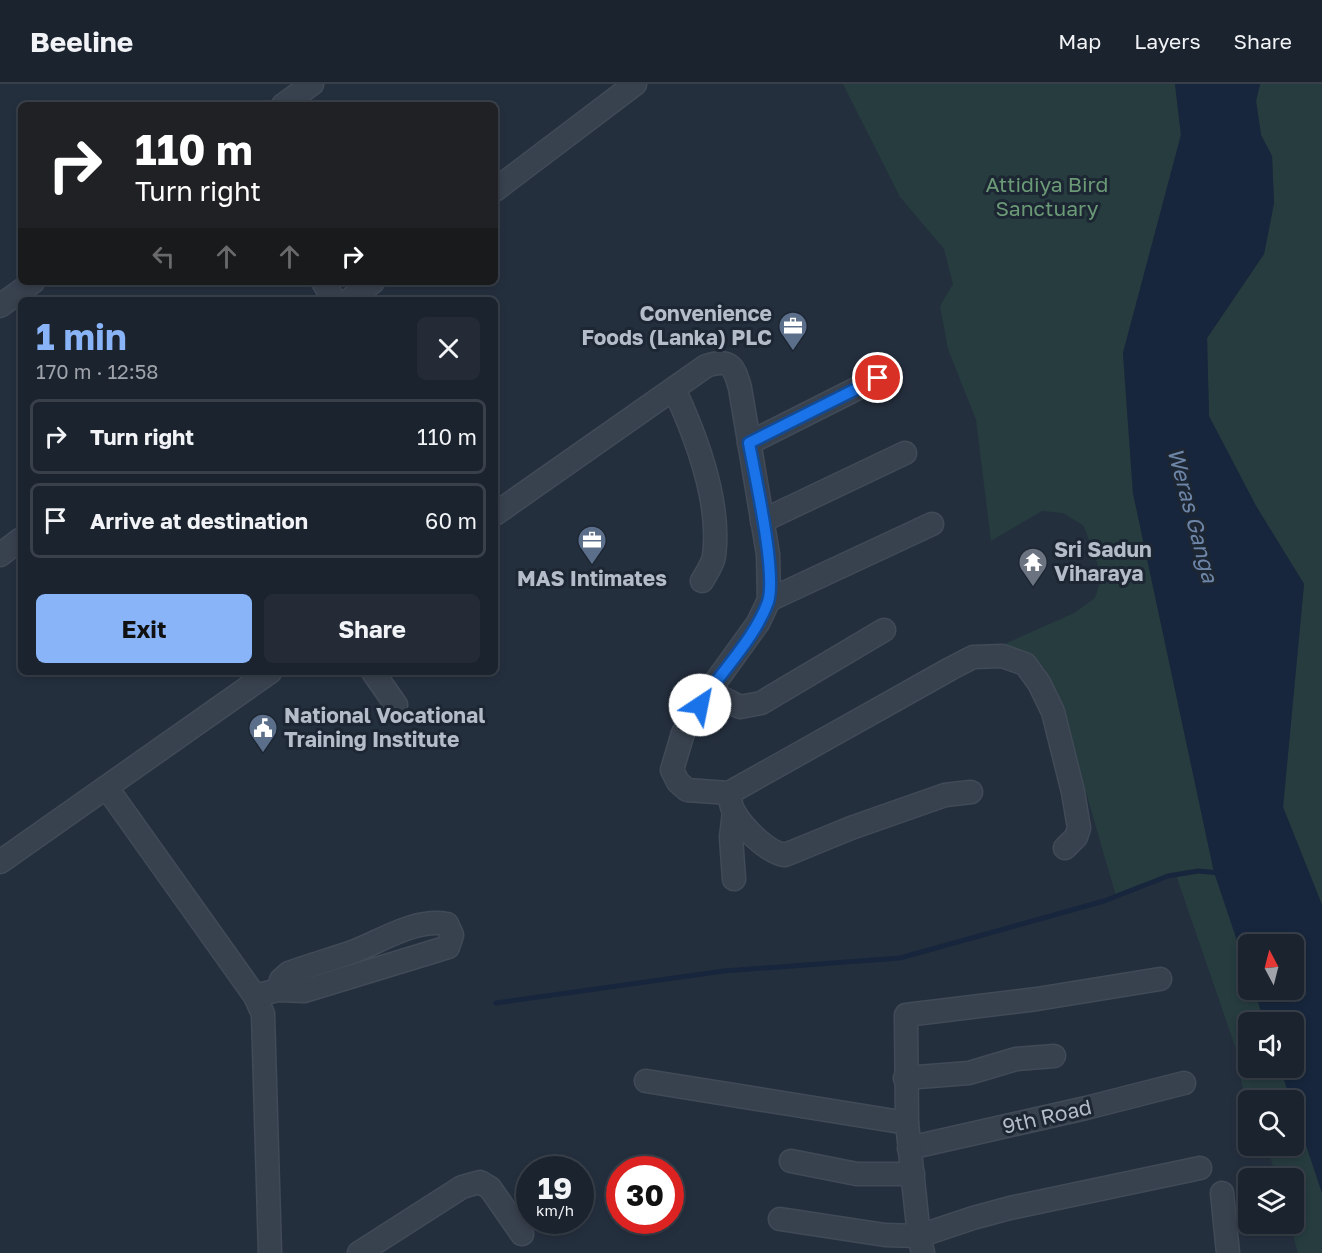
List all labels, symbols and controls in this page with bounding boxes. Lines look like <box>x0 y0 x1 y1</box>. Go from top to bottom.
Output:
text: Beeline <box>30 25 133 58</box>
text: Map <box>1058 28 1101 54</box>
text: Layers <box>1134 28 1201 54</box>
text: Share <box>1234 28 1292 54</box>
text: 110 m <box>135 124 253 174</box>
icon: right <box>36 126 114 204</box>
park label: Attidiya Bird Sanctuary <box>986 171 1108 221</box>
text: Turn right <box>135 175 261 207</box>
icon: left <box>147 240 180 273</box>
icon: ahead <box>210 240 243 273</box>
icon: ahead <box>273 240 306 273</box>
icon: right <box>336 240 369 273</box>
place label: Convenience Foods (Lanka) PLC <box>581 300 772 350</box>
office icon: Convenience Foods (Lanka) PLC <box>777 310 809 352</box>
text: 1 min <box>36 315 127 358</box>
button: close <box>417 317 480 380</box>
pin <box>852 352 903 403</box>
text: 170 m · 12:58 <box>36 359 159 383</box>
icon: arrive <box>861 361 894 394</box>
icon: right <box>39 420 72 453</box>
text: Turn right <box>90 423 194 450</box>
text: 110 m <box>417 423 477 450</box>
water label: Weras Ganga <box>1163 445 1225 587</box>
icon: arrive <box>39 504 72 537</box>
text: Arrive at destination <box>90 507 308 534</box>
text: 60 m <box>425 507 477 534</box>
office icon: MAS Intimates <box>576 524 608 566</box>
place label: Sri Sadun Viharaya <box>1054 536 1152 586</box>
temple icon: Sri Sadun Viharaya <box>1017 546 1049 588</box>
place label: MAS Intimates <box>517 565 667 591</box>
button: Exit <box>36 594 252 663</box>
button: Share <box>264 594 480 663</box>
position arrow <box>668 673 732 737</box>
place label: National Vocational Training Institute <box>284 702 485 752</box>
public building icon: National Vocational Training Institute <box>247 712 279 754</box>
north arrow <box>1238 934 1304 1000</box>
map controls <box>1238 934 1304 1234</box>
button: sound <box>1238 1012 1304 1078</box>
button: search <box>1238 1090 1304 1156</box>
street label: 9th Road <box>1000 1093 1094 1139</box>
speed limit sign: 30 <box>606 1156 684 1234</box>
button: layers <box>1238 1168 1304 1234</box>
text: 19 <box>538 1170 572 1206</box>
text: km/h <box>536 1201 574 1219</box>

